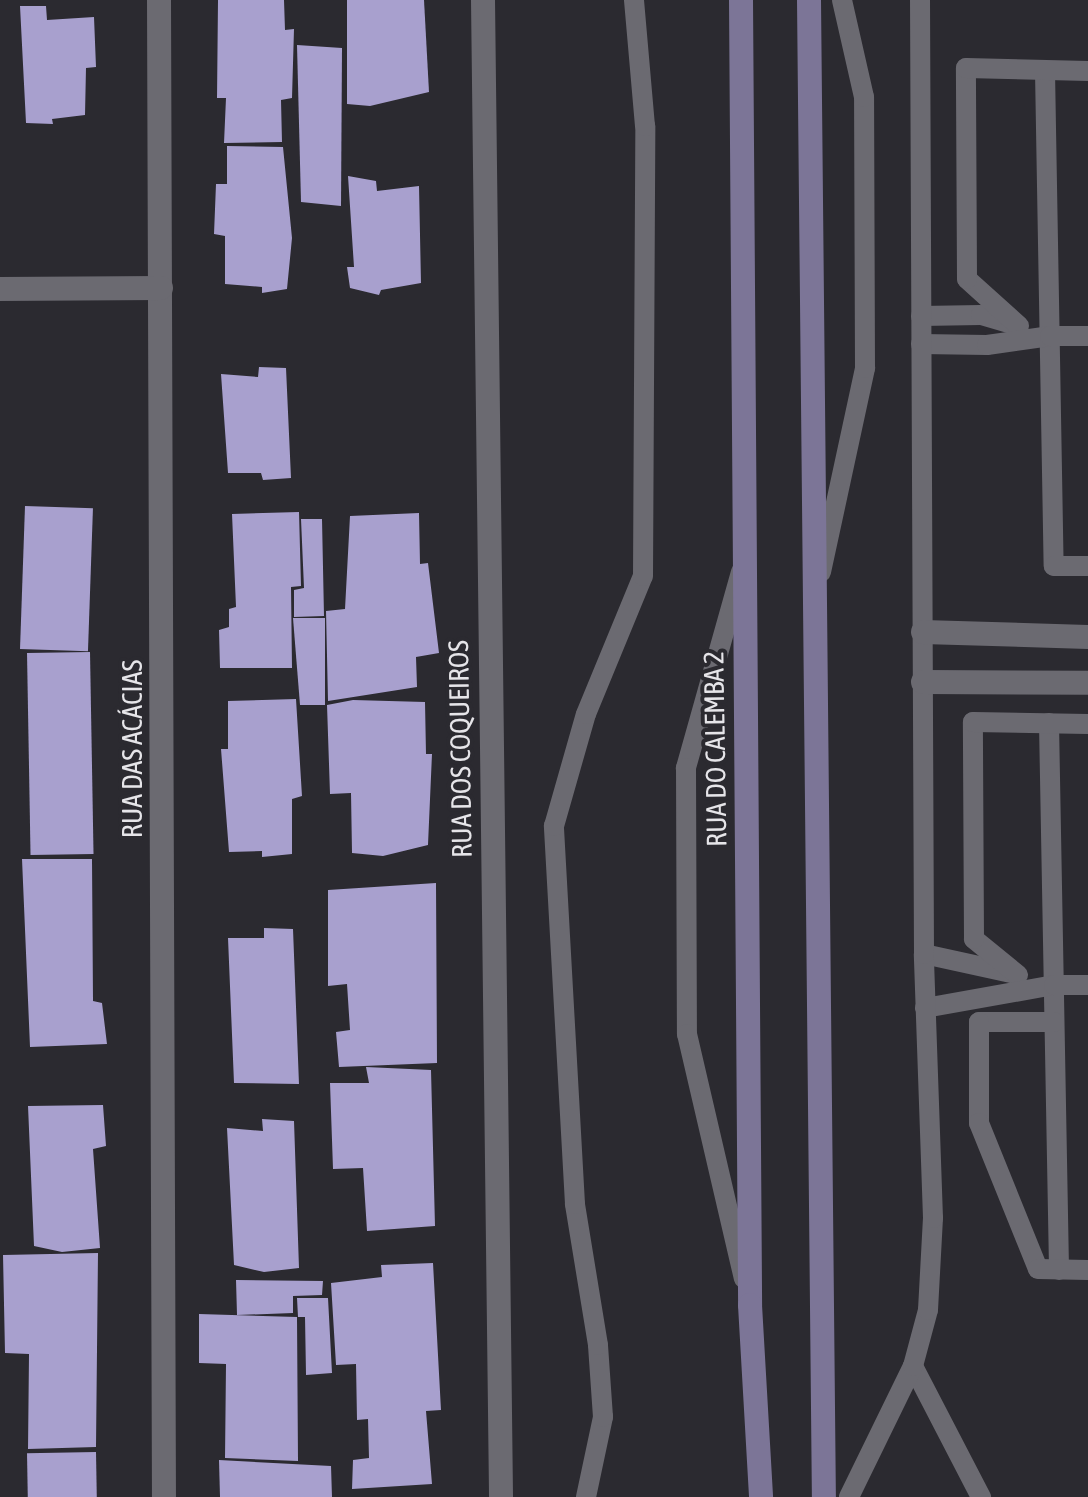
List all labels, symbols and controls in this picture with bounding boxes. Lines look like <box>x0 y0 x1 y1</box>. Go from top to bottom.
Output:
street label: RUA DOS COQUEIROS <box>441 640 479 858</box>
street label: RUA DO CALEMBA 2 <box>696 651 734 847</box>
street label: RUA DAS ACÁCIAS <box>115 660 149 838</box>

